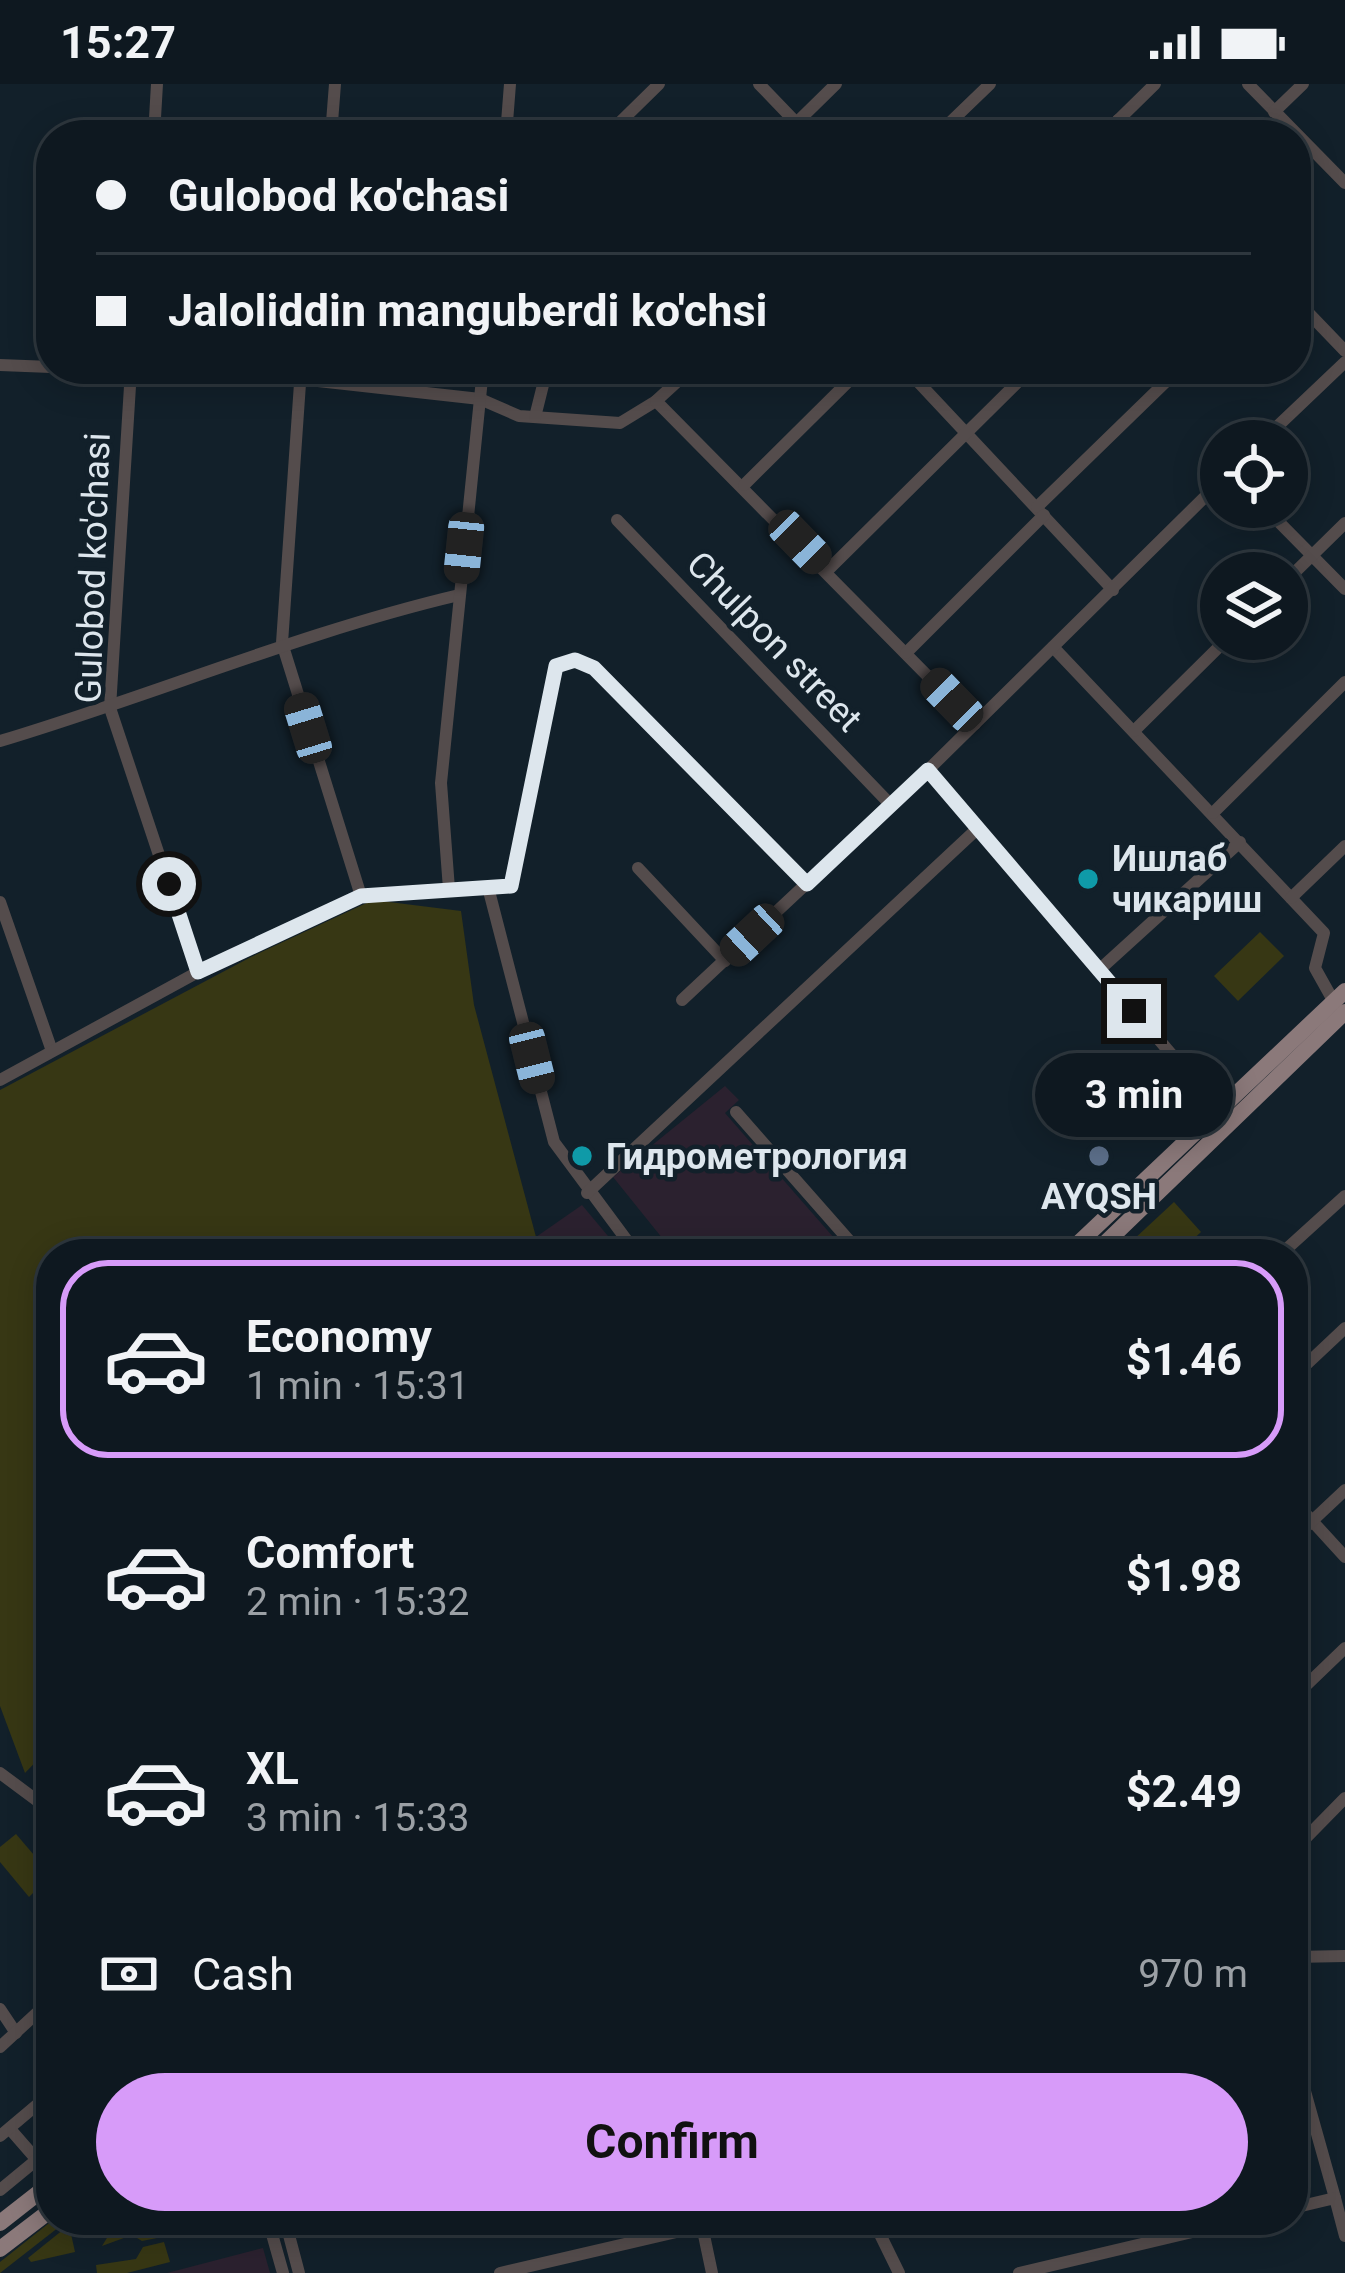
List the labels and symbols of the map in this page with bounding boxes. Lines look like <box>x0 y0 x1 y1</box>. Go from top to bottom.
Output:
street label: Gulobod ko'chasi <box>67 432 119 704</box>
car <box>762 504 838 580</box>
car <box>442 510 486 586</box>
street label: Chulpon street <box>678 543 871 740</box>
car <box>914 662 990 738</box>
car <box>280 688 336 768</box>
place label: Ишлаб чикариш <box>1112 838 1262 921</box>
route start <box>142 857 196 911</box>
marker: Ишлаб чикариш <box>1075 866 1101 892</box>
car <box>713 897 791 973</box>
route end <box>1107 984 1161 1038</box>
car <box>506 1019 558 1097</box>
callout: 3 min <box>1035 1053 1233 1137</box>
place label: Гидрометрология <box>606 1136 908 1178</box>
marker: Гидрометрология <box>569 1143 595 1169</box>
marker: AYQSH <box>1086 1143 1112 1169</box>
place label: AYQSH <box>1041 1176 1157 1218</box>

